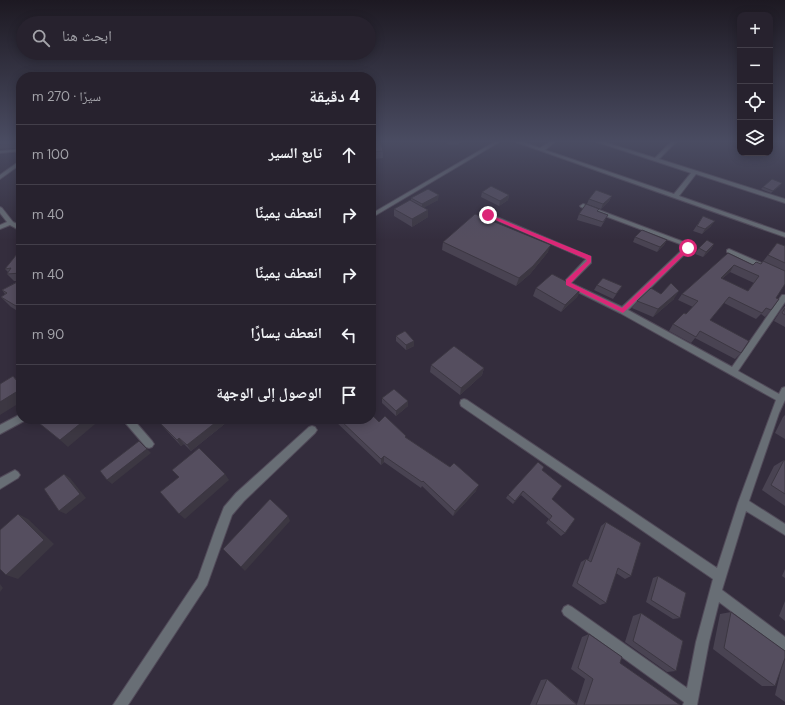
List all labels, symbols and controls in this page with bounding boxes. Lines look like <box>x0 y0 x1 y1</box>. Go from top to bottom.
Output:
map controls <box>737 12 773 156</box>
button: + <box>737 12 773 48</box>
search box <box>16 16 376 60</box>
text: ابحث هنا <box>62 26 112 46</box>
icon: search <box>30 27 52 49</box>
button: − <box>737 48 773 84</box>
button: locate <box>737 84 773 120</box>
text: 4 دقيقة <box>309 85 360 107</box>
text: سيرًا · 270 m <box>32 88 101 105</box>
button: layers <box>737 120 773 156</box>
text: تابع السير <box>268 143 322 163</box>
icon: ahead <box>338 144 360 166</box>
text: 100 m <box>32 146 69 163</box>
text: انعطف يمينًا <box>255 203 322 223</box>
icon: right <box>338 204 360 226</box>
text: 40 m <box>32 206 64 223</box>
route end <box>479 206 497 224</box>
route start <box>679 239 697 257</box>
text: انعطف يمينًا <box>255 263 322 283</box>
icon: right <box>338 264 360 286</box>
text: 40 m <box>32 266 64 283</box>
text: انعطف يسارًا <box>250 323 322 343</box>
icon: left <box>338 324 360 346</box>
text: 90 m <box>32 326 64 343</box>
text: الوصول إلى الوجهة <box>216 383 322 403</box>
icon: arrive <box>338 384 360 406</box>

